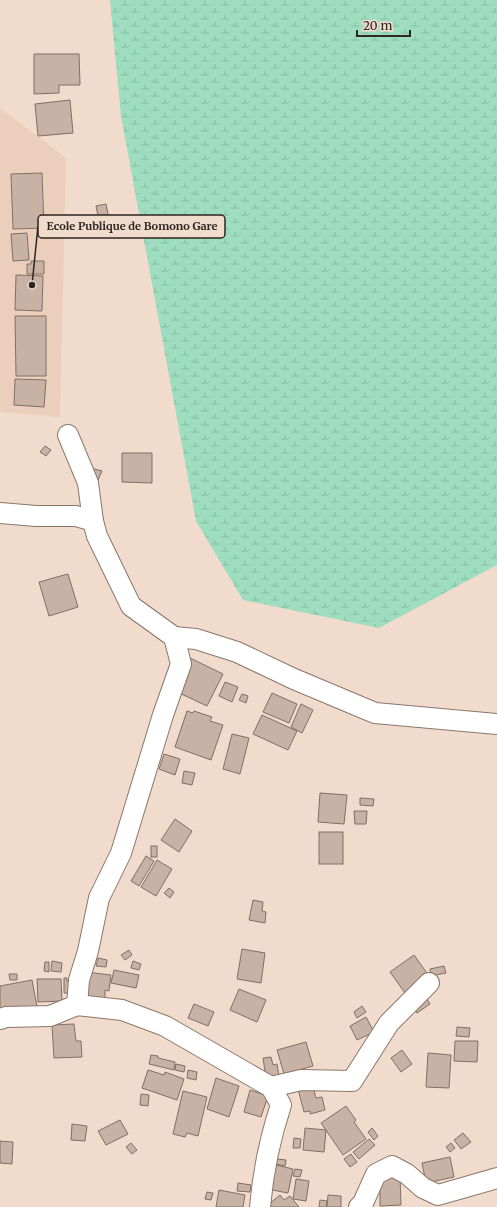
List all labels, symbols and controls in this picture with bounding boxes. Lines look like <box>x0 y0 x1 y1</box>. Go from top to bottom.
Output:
scale bar <box>357 12 410 38</box>
text: 20 m <box>363 18 392 33</box>
callout: Ecole Publique de Bomono Gare <box>38 215 225 238</box>
text: Ecole Publique de Bomono Gare <box>47 219 218 233</box>

